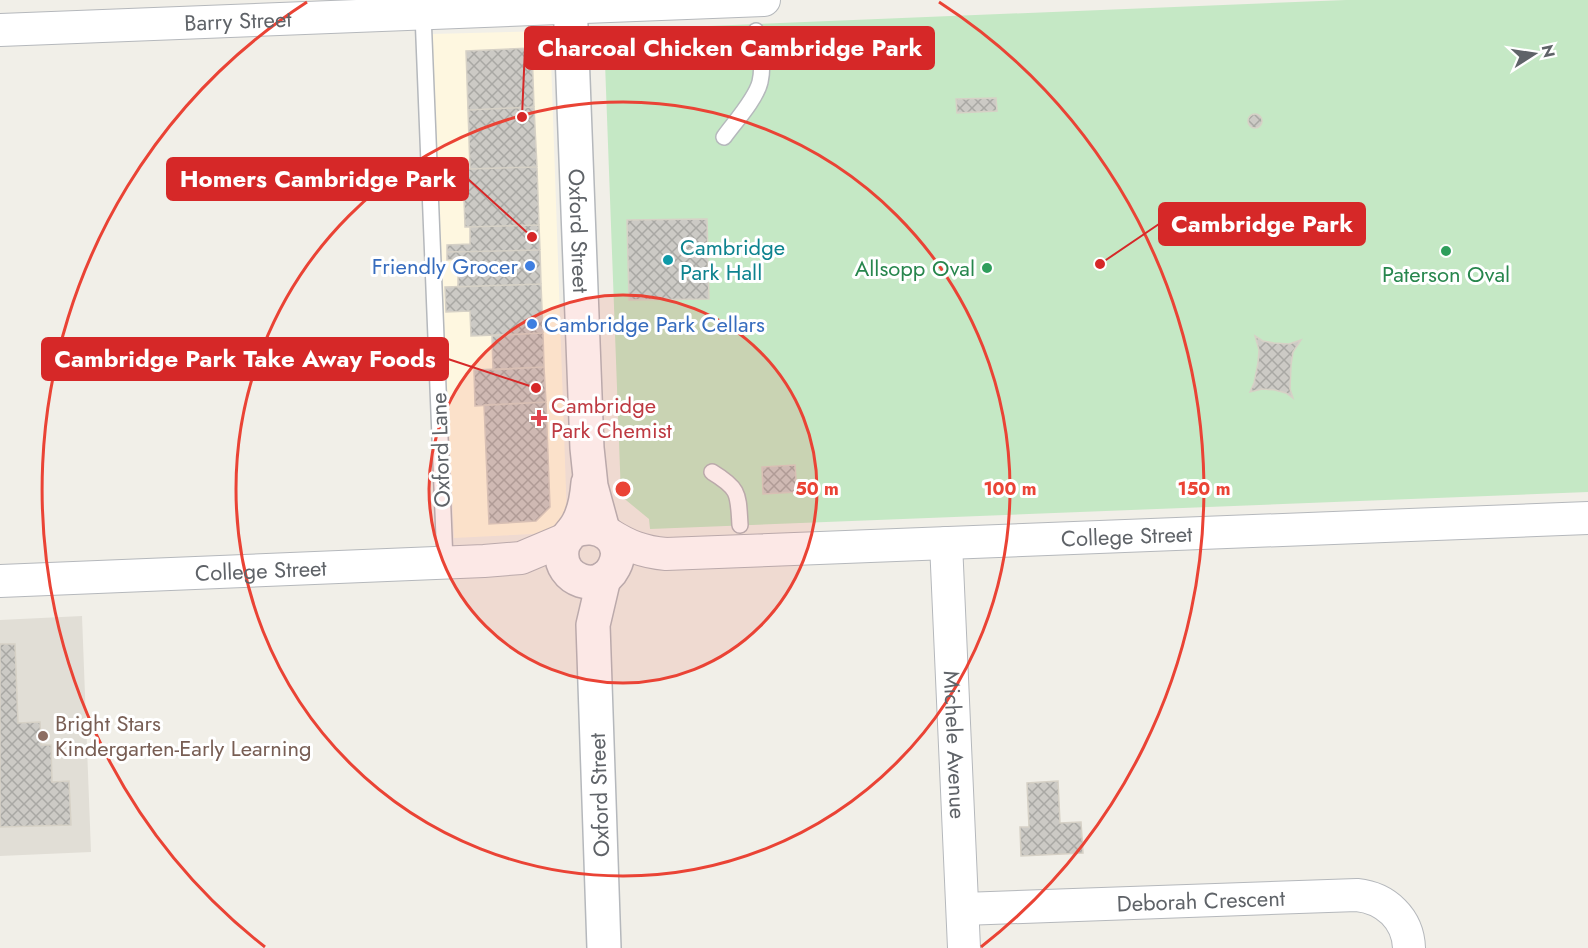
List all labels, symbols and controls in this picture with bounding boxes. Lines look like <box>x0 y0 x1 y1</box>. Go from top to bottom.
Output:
street label: Barry Street <box>183 3 293 39</box>
north arrow <box>1504 24 1564 84</box>
callout: Charcoal Chicken Cambridge Park <box>525 27 934 69</box>
text: Charcoal Chicken Cambridge Park <box>538 30 923 65</box>
text: N <box>1536 42 1561 60</box>
callout: Homers Cambridge Park <box>167 158 468 200</box>
text: Homers Cambridge Park <box>180 161 456 196</box>
street label: Oxford Street <box>560 168 597 294</box>
callout: Cambridge Park <box>1159 203 1365 245</box>
text: Cambridge Park <box>1171 206 1353 241</box>
place label: Cambridge Park Hall <box>680 231 785 288</box>
marker: Paterson Oval <box>1439 244 1453 258</box>
place label: Friendly Grocer <box>372 250 518 282</box>
place label: Allsopp Oval <box>855 252 975 284</box>
marker: Cambridge Park Hall <box>661 253 675 267</box>
place label: Paterson Oval <box>1382 258 1510 290</box>
marker: Friendly Grocer <box>523 259 537 273</box>
marker: Allsopp Oval <box>980 261 994 275</box>
place label: Cambridge Park Cellars <box>544 308 765 340</box>
marker: Cambridge Park Cellars <box>525 317 539 331</box>
callout: Cambridge Park Take Away Foods <box>42 338 448 380</box>
text: Cambridge Park Take Away Foods <box>54 341 436 376</box>
place label: Cambridge Park Chemist <box>551 389 673 446</box>
street label: Oxford Lane <box>422 392 458 508</box>
marker: Cambridge Park Chemist <box>532 411 546 425</box>
text: 50 m <box>795 476 839 502</box>
text: 100 m <box>983 476 1037 502</box>
text: 150 m <box>1178 476 1230 502</box>
centre of rings <box>613 479 633 499</box>
street label: College Street <box>1060 517 1194 555</box>
street label: College Street <box>194 551 328 589</box>
street label: Michele Avenue <box>936 670 974 820</box>
place label: Bright Stars Kindergarten-Early Learning <box>55 707 312 764</box>
marker: Bright Stars Kindergarten-Early Learning <box>36 729 50 743</box>
street label: Oxford Street <box>581 732 617 858</box>
street label: Deborah Crescent <box>1116 882 1286 920</box>

